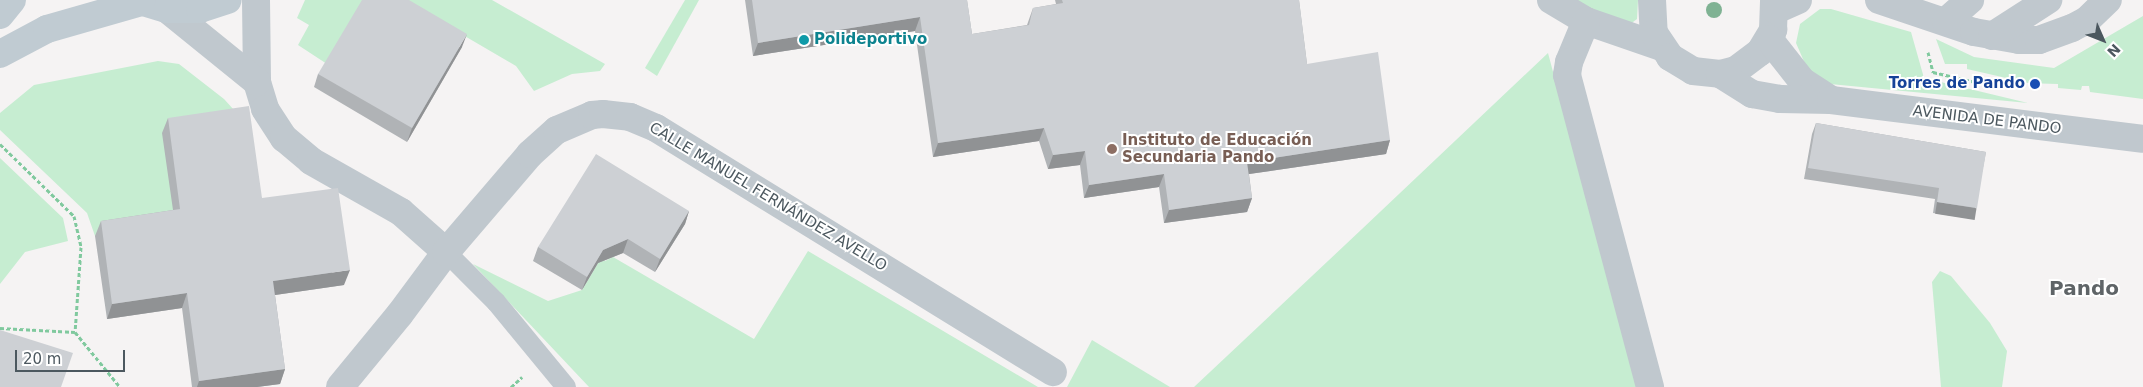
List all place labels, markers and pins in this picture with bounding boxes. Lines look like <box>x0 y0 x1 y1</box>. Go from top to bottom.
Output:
place label: Polideportivo <box>814 31 927 49</box>
marker: Polideportivo <box>798 34 810 46</box>
place label: Torres de Pando <box>1889 75 2025 93</box>
marker: Torres de Pando <box>2029 78 2041 90</box>
place label: Instituto de Educación Secundaria Pando <box>1122 131 1312 166</box>
marker: Instituto de Educación Secundaria Pando <box>1106 143 1118 155</box>

